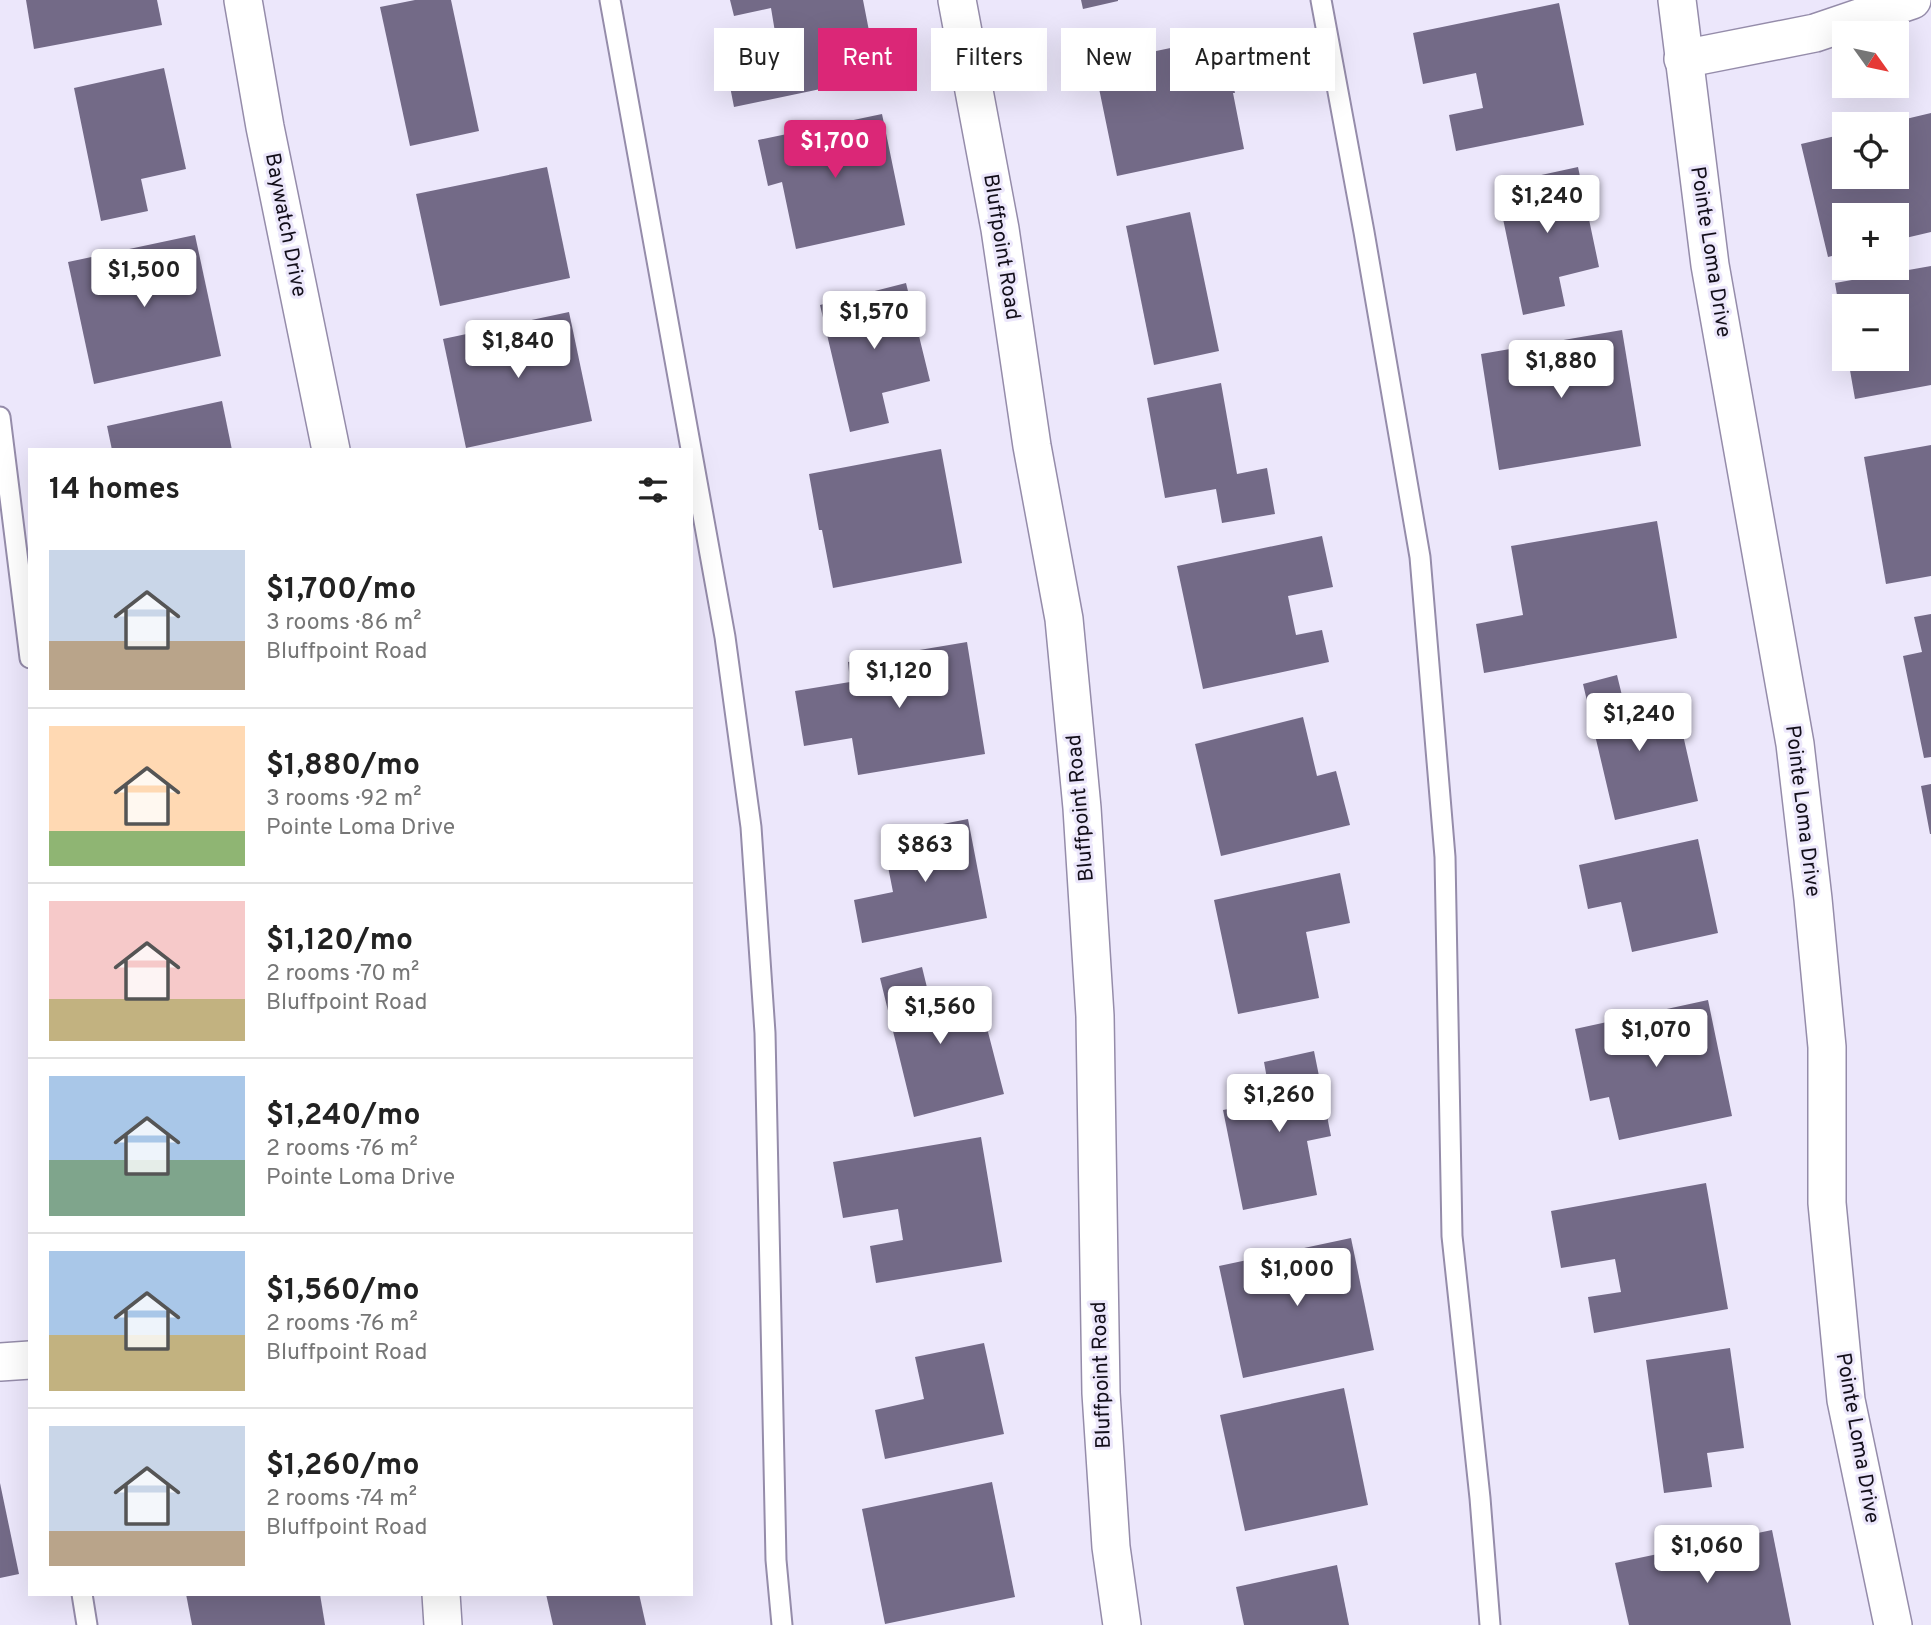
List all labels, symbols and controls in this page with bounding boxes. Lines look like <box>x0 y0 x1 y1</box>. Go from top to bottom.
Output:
north arrow <box>1832 21 1909 98</box>
map controls <box>1832 21 1909 371</box>
chip: Buy <box>714 28 804 91</box>
chip: Rent <box>818 28 917 91</box>
chip: Filters <box>931 28 1047 91</box>
chip: New <box>1061 28 1156 91</box>
chip: Apartment <box>1170 28 1335 91</box>
button: locate <box>1832 112 1909 189</box>
pin: $1,700 <box>778 120 892 180</box>
text: $1,700 <box>800 128 870 157</box>
street label: Baywatch Drive <box>258 151 312 299</box>
street label: Pointe Loma Drive <box>1683 165 1737 339</box>
street label: Bluffpoint Road <box>976 172 1026 322</box>
pin: $1,240 <box>1490 176 1604 235</box>
text: $1,240 <box>1510 183 1584 212</box>
button: + <box>1832 203 1909 280</box>
pin: $1,500 <box>87 250 201 309</box>
text: $1,500 <box>107 257 181 286</box>
pin: $1,570 <box>817 292 931 351</box>
button: − <box>1832 294 1909 371</box>
text: $1,570 <box>839 299 909 328</box>
pin: $1,840 <box>461 320 575 380</box>
text: $1,840 <box>481 328 555 357</box>
pin: $1,880 <box>1504 340 1618 400</box>
text: $1,880 <box>1525 348 1597 377</box>
icon: filters <box>634 471 672 509</box>
text: 14 homes <box>49 472 180 509</box>
text: $1,700/mo <box>266 572 416 609</box>
icon: home <box>105 578 189 662</box>
text: 3 rooms · 86 m² <box>266 609 422 638</box>
text: Bluffpoint Road <box>266 638 428 667</box>
pin: $1,120 <box>842 650 956 710</box>
text: $1,120 <box>865 658 933 687</box>
pin: $1,240 <box>1582 694 1696 753</box>
text: $1,240 <box>1602 701 1676 730</box>
street label: Pointe Loma Drive <box>1778 724 1826 898</box>
street label: Bluffpoint Road <box>1061 733 1101 883</box>
text: $1,880/mo <box>266 748 420 785</box>
icon: home <box>105 754 189 838</box>
text: 3 rooms · 92 m² <box>266 785 422 814</box>
text: Pointe Loma Drive <box>266 814 455 843</box>
pin: $863 <box>884 824 966 884</box>
text: $863 <box>897 832 953 861</box>
text: $1,120/mo <box>266 923 413 960</box>
icon: home <box>105 929 189 1013</box>
text: 2 rooms · 70 m² <box>266 960 419 989</box>
pin: $1,560 <box>883 986 997 1046</box>
text: Bluffpoint Road <box>266 989 428 1018</box>
text: $1,560 <box>904 994 976 1023</box>
pin: $1,070 <box>1599 1010 1713 1069</box>
text: $1,070 <box>1620 1017 1692 1046</box>
pin: $1,260 <box>1222 1074 1336 1134</box>
text: $1,260 <box>1243 1082 1315 1111</box>
text: $1,240/mo <box>266 1098 420 1135</box>
icon: home <box>105 1104 189 1188</box>
text: 2 rooms · 76 m² <box>266 1135 418 1164</box>
text: Pointe Loma Drive <box>266 1164 455 1193</box>
pin: $1,000 <box>1240 1248 1354 1308</box>
text: $1,000 <box>1260 1256 1334 1285</box>
text: $1,560/mo <box>266 1273 420 1310</box>
icon: home <box>105 1279 189 1363</box>
street label: Bluffpoint Road <box>1086 1301 1118 1449</box>
text: 2 rooms · 76 m² <box>266 1310 418 1339</box>
text: Bluffpoint Road <box>266 1339 428 1368</box>
street label: Pointe Loma Drive <box>1829 1351 1885 1525</box>
text: $1,260/mo <box>266 1448 420 1485</box>
icon: home <box>105 1454 189 1538</box>
text: 2 rooms · 74 m² <box>266 1485 417 1514</box>
text: Bluffpoint Road <box>266 1514 428 1543</box>
pin: $1,060 <box>1650 1526 1764 1585</box>
text: $1,060 <box>1670 1533 1744 1562</box>

